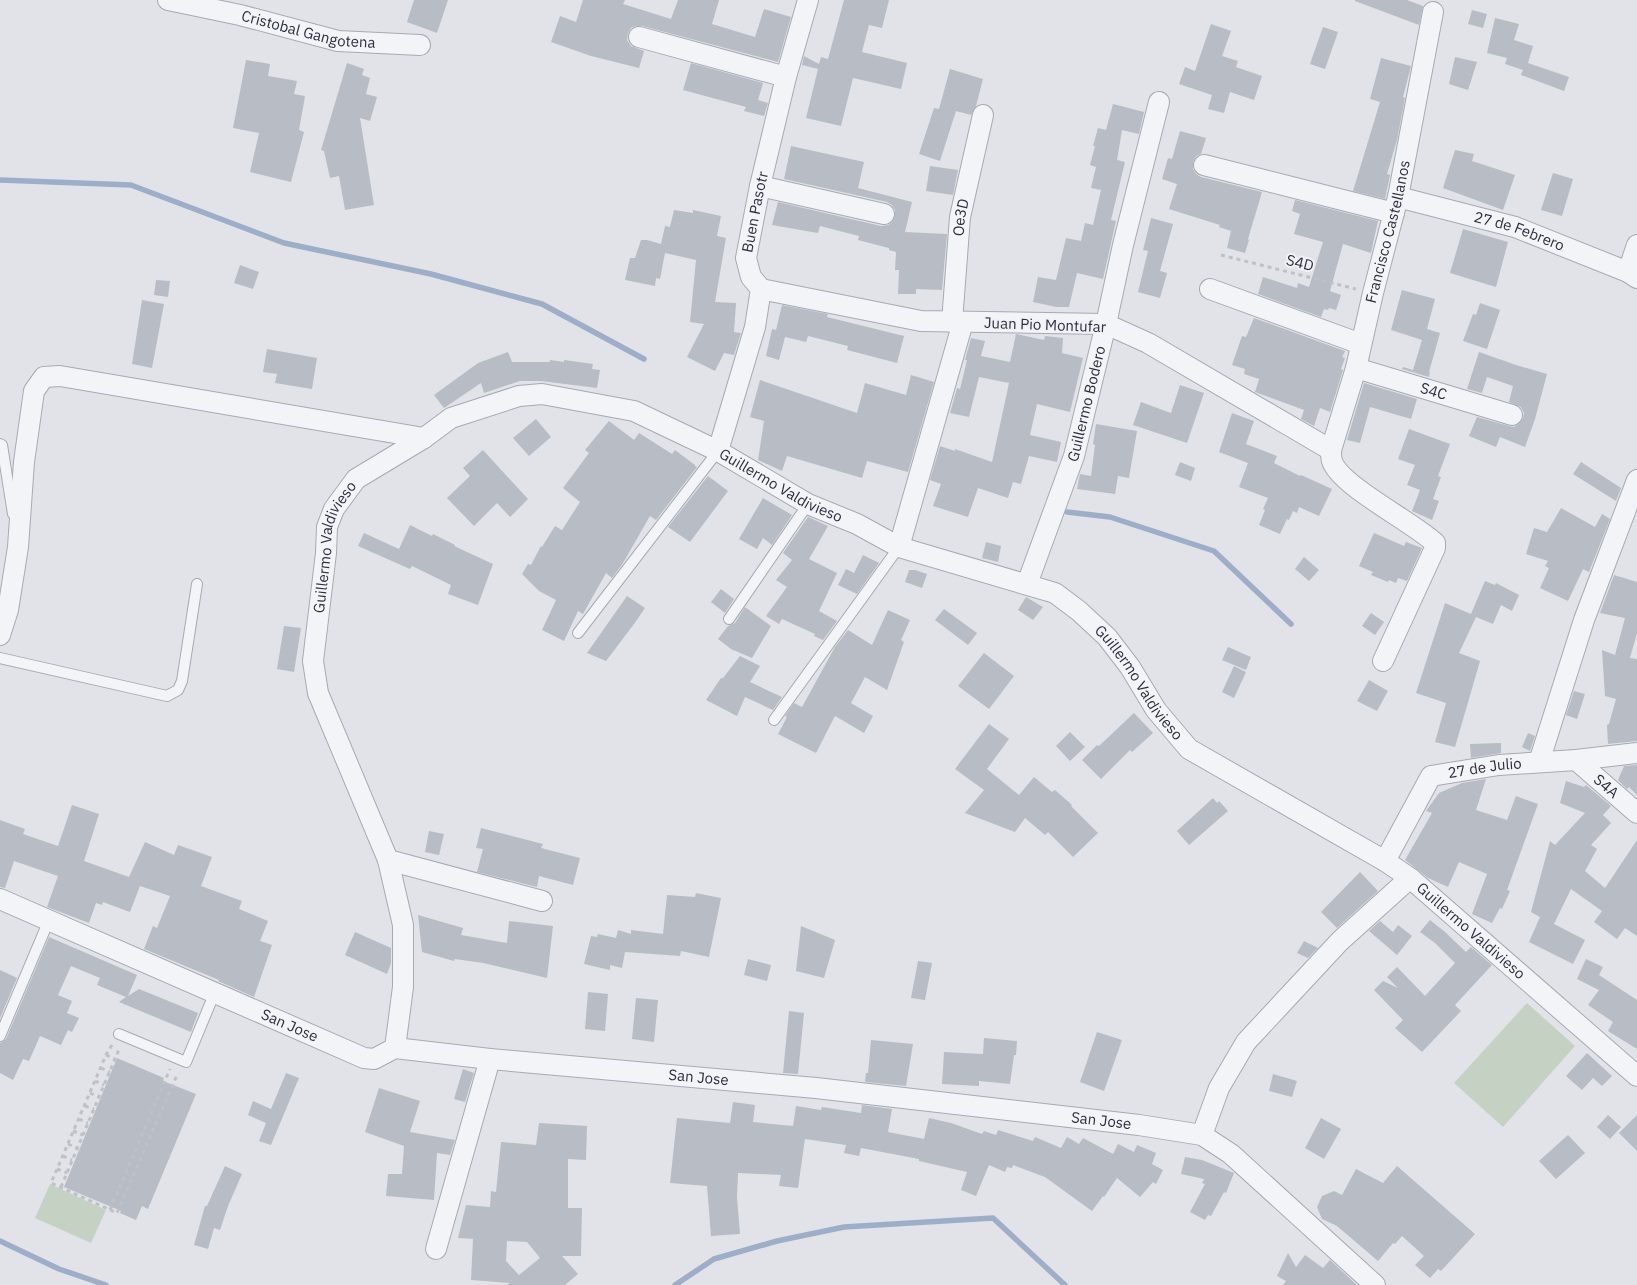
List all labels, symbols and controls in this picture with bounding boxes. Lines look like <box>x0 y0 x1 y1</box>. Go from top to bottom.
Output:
street label: Cristobal Gangotena <box>240 6 376 52</box>
street label: Francisco Castellanos <box>1361 159 1414 305</box>
street label: Buen Pasotr <box>737 169 772 254</box>
street label: Oe3D <box>949 197 973 237</box>
street label: 27 de Febrero <box>1472 207 1567 255</box>
street label: S4D <box>1284 250 1316 275</box>
street label: Juan Pio Montufar <box>984 313 1107 336</box>
street label: Guillermo Bodero <box>1063 344 1109 464</box>
street label: S4C <box>1418 378 1449 404</box>
street label: Guillermo Valdivieso <box>716 444 845 526</box>
street label: Guillermo Valdivieso <box>309 477 360 614</box>
street label: Guillermo Valdivieso <box>1091 621 1187 744</box>
street label: 27 de Julio <box>1446 754 1522 782</box>
street label: S4A <box>1590 770 1623 802</box>
street label: Guillermo Valdivieso <box>1413 878 1529 983</box>
street label: San Jose <box>258 1004 321 1046</box>
street label: San Jose <box>668 1065 730 1089</box>
street label: San Jose <box>1070 1107 1132 1133</box>

